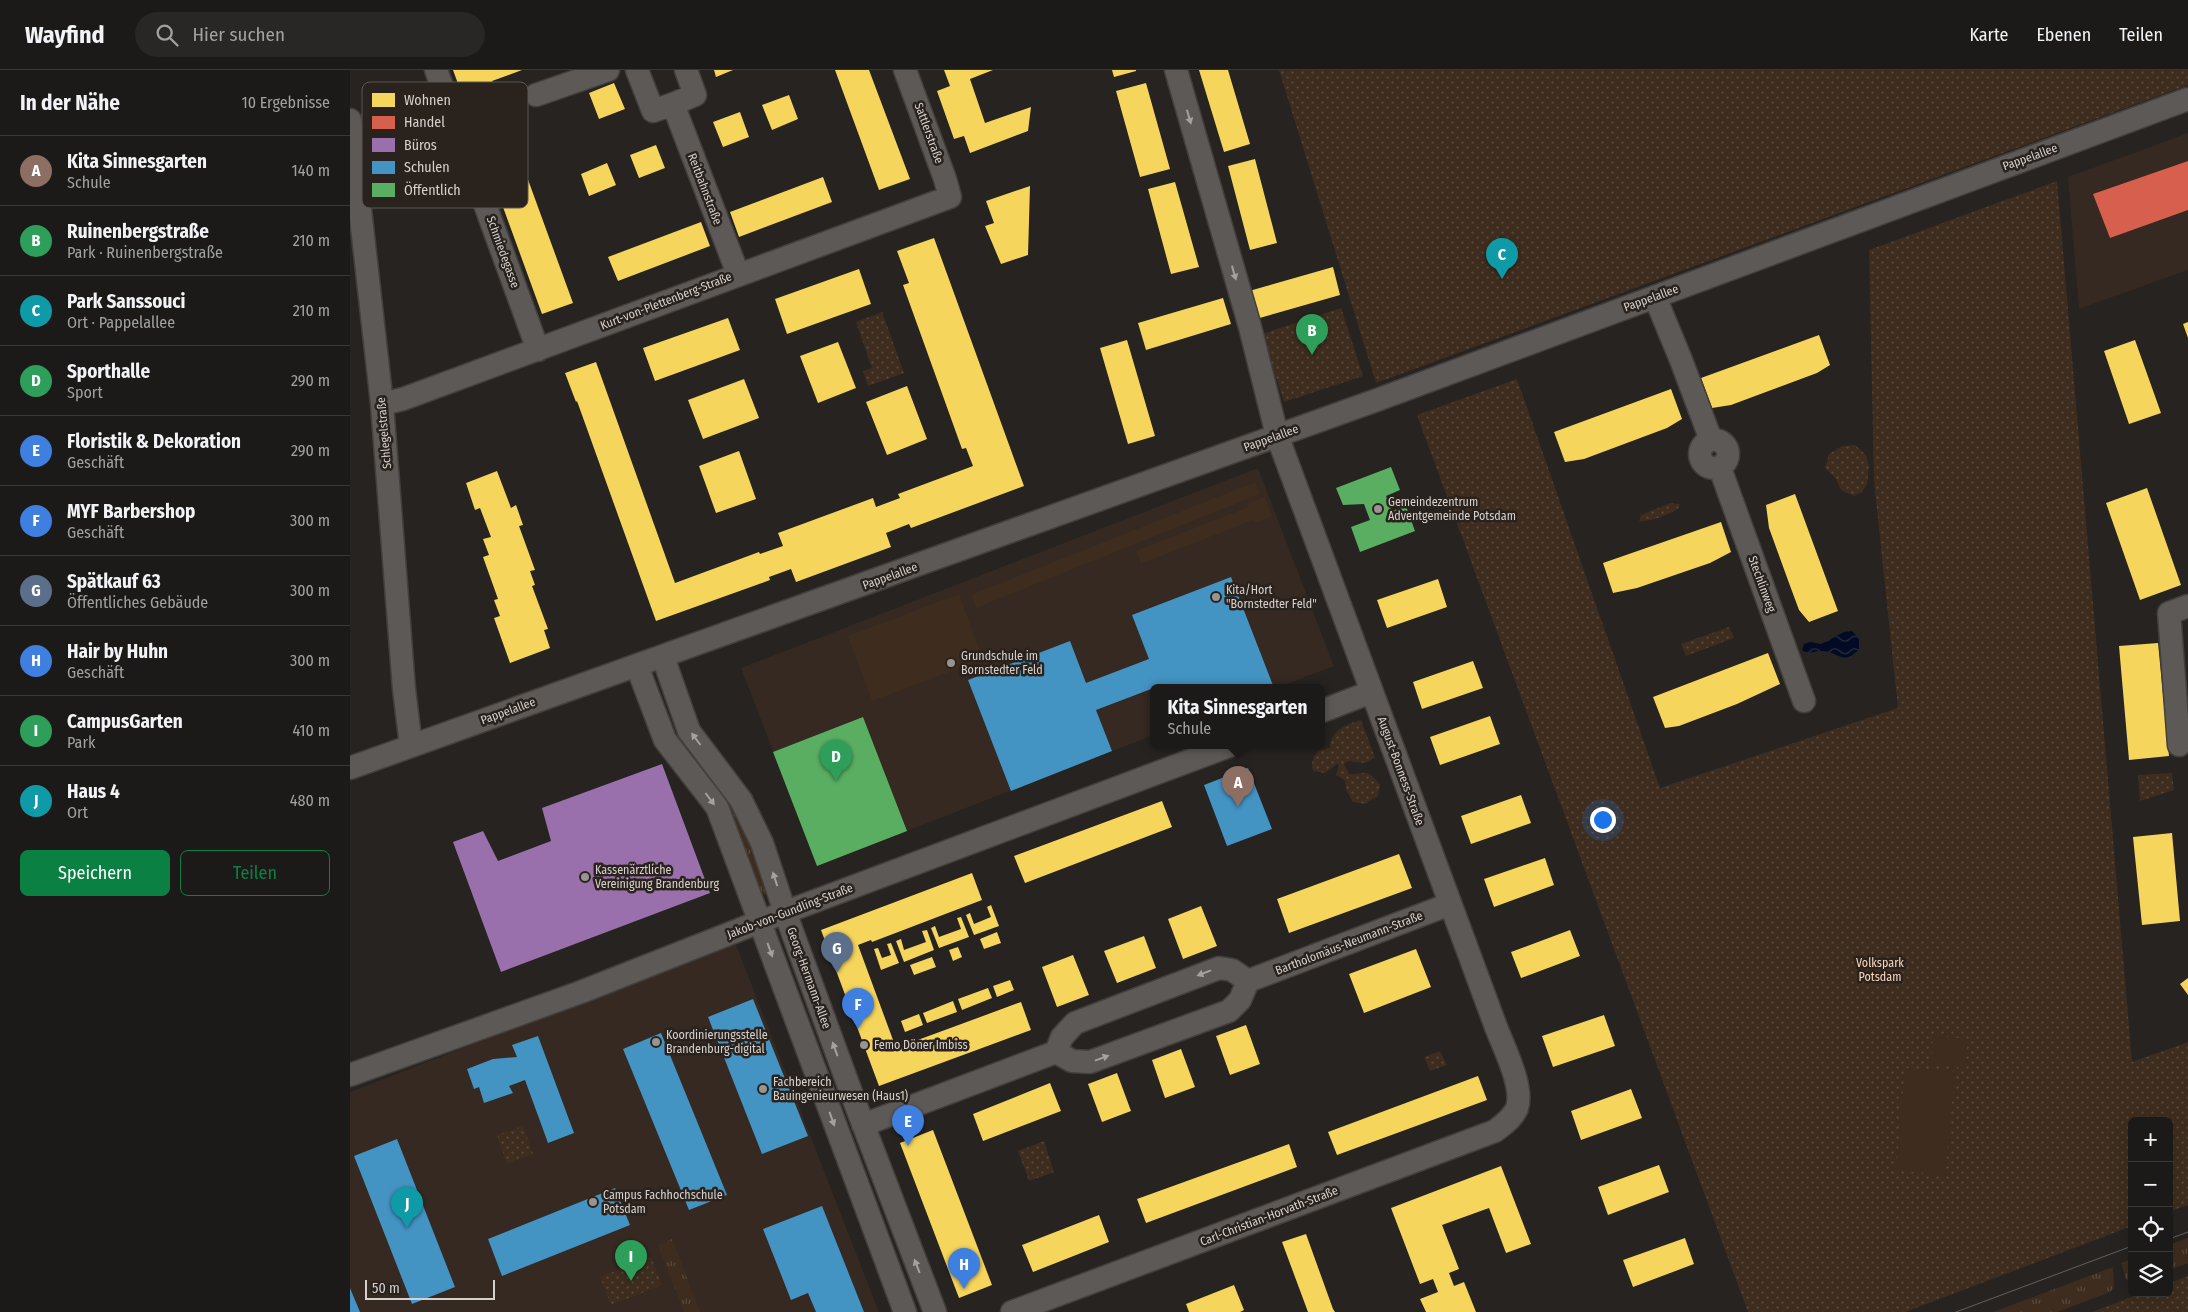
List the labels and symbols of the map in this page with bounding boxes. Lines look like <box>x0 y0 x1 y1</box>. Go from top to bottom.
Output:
legend <box>362 82 528 208</box>
text: Wohnen <box>404 92 451 109</box>
street label: Sattlerstraße <box>912 101 946 165</box>
one-way arrow <box>1186 109 1194 124</box>
text: Handel <box>404 114 445 131</box>
text: Büros <box>404 137 437 154</box>
street label: Pappelallee <box>2001 141 2059 173</box>
street label: Reitbahnstraße <box>685 151 725 227</box>
text: Schulen <box>404 159 450 176</box>
text: Öffentlich <box>404 181 461 199</box>
street label: Schmiedegasse <box>484 214 522 290</box>
pin: C <box>1486 238 1518 279</box>
one-way arrow <box>1231 266 1239 281</box>
street label: Kurt-von-Plettenberg-Straße <box>598 269 734 333</box>
street label: Pappelallee <box>1622 282 1680 314</box>
pin: B <box>1296 314 1328 355</box>
street label: Schlegelstraße <box>374 396 394 470</box>
street label: Pappelallee <box>1242 422 1300 454</box>
place label: Gemeindezentrum Adventgemeinde Potsdam <box>1388 495 1516 523</box>
marker: Gemeindezentrum Adventgemeinde Potsdam <box>1372 503 1384 515</box>
street label: Stechlinweg <box>1745 554 1779 614</box>
street label: Pappelallee <box>861 560 919 592</box>
place label: Kita/Hort "Bornstedter Feld" <box>1226 583 1317 611</box>
marker: Kita/Hort "Bornstedter Feld" <box>1210 591 1222 603</box>
place label: Grundschule im Bornstedter Feld <box>961 649 1043 677</box>
marker: Grundschule im Bornstedter Feld <box>945 657 957 669</box>
street label: Pappelallee <box>479 695 537 727</box>
street label: August-Bonness-Straße <box>1375 715 1427 827</box>
one-way arrow <box>690 733 701 746</box>
pin: D <box>820 740 852 781</box>
pin: A <box>1222 766 1254 807</box>
one-way arrow <box>705 792 716 805</box>
your location <box>1590 807 1616 833</box>
place label: Kassenärztliche Vereinigung Brandenburg <box>595 863 719 891</box>
marker: Kassenärztliche Vereinigung Brandenburg <box>579 871 591 883</box>
one-way arrow <box>770 872 778 887</box>
street label: Jakob-von-Gundling-Straße <box>725 880 855 942</box>
street label: Bartholomäus-Neumann-Straße <box>1273 908 1425 978</box>
street label: Georg-Hermann-Allee <box>784 925 834 1031</box>
pin: G <box>821 932 853 973</box>
one-way arrow <box>766 943 774 958</box>
park label: Volkspark Potsdam <box>1856 956 1904 984</box>
one-way arrow <box>1197 970 1212 977</box>
pin: F <box>842 988 874 1029</box>
place label: Koordinierungsstelle Brandenburg-digital <box>666 1028 768 1056</box>
marker: Koordinierungsstelle Brandenburg-digital <box>650 1036 662 1048</box>
place label: Femo Döner Imbiss <box>874 1038 968 1052</box>
marker: Femo Döner Imbiss <box>858 1039 870 1051</box>
one-way arrow <box>831 1041 839 1056</box>
one-way arrow <box>1095 1054 1110 1062</box>
place label: Fachbereich Bauingenieurwesen (Haus1) <box>773 1075 909 1103</box>
marker: Fachbereich Bauingenieurwesen (Haus1) <box>757 1083 769 1095</box>
pin: E <box>892 1105 924 1146</box>
one-way arrow <box>828 1112 836 1127</box>
street label: Carl-Christian-Horvath-Straße <box>1198 1183 1340 1249</box>
pin: J <box>391 1187 423 1228</box>
place label: Campus Fachhochschule Potsdam <box>603 1188 723 1216</box>
marker: Campus Fachhochschule Potsdam <box>587 1196 599 1208</box>
pin: I <box>615 1240 647 1281</box>
pin: H <box>948 1248 980 1289</box>
one-way arrow <box>913 1259 920 1274</box>
scale bar <box>365 1277 495 1300</box>

